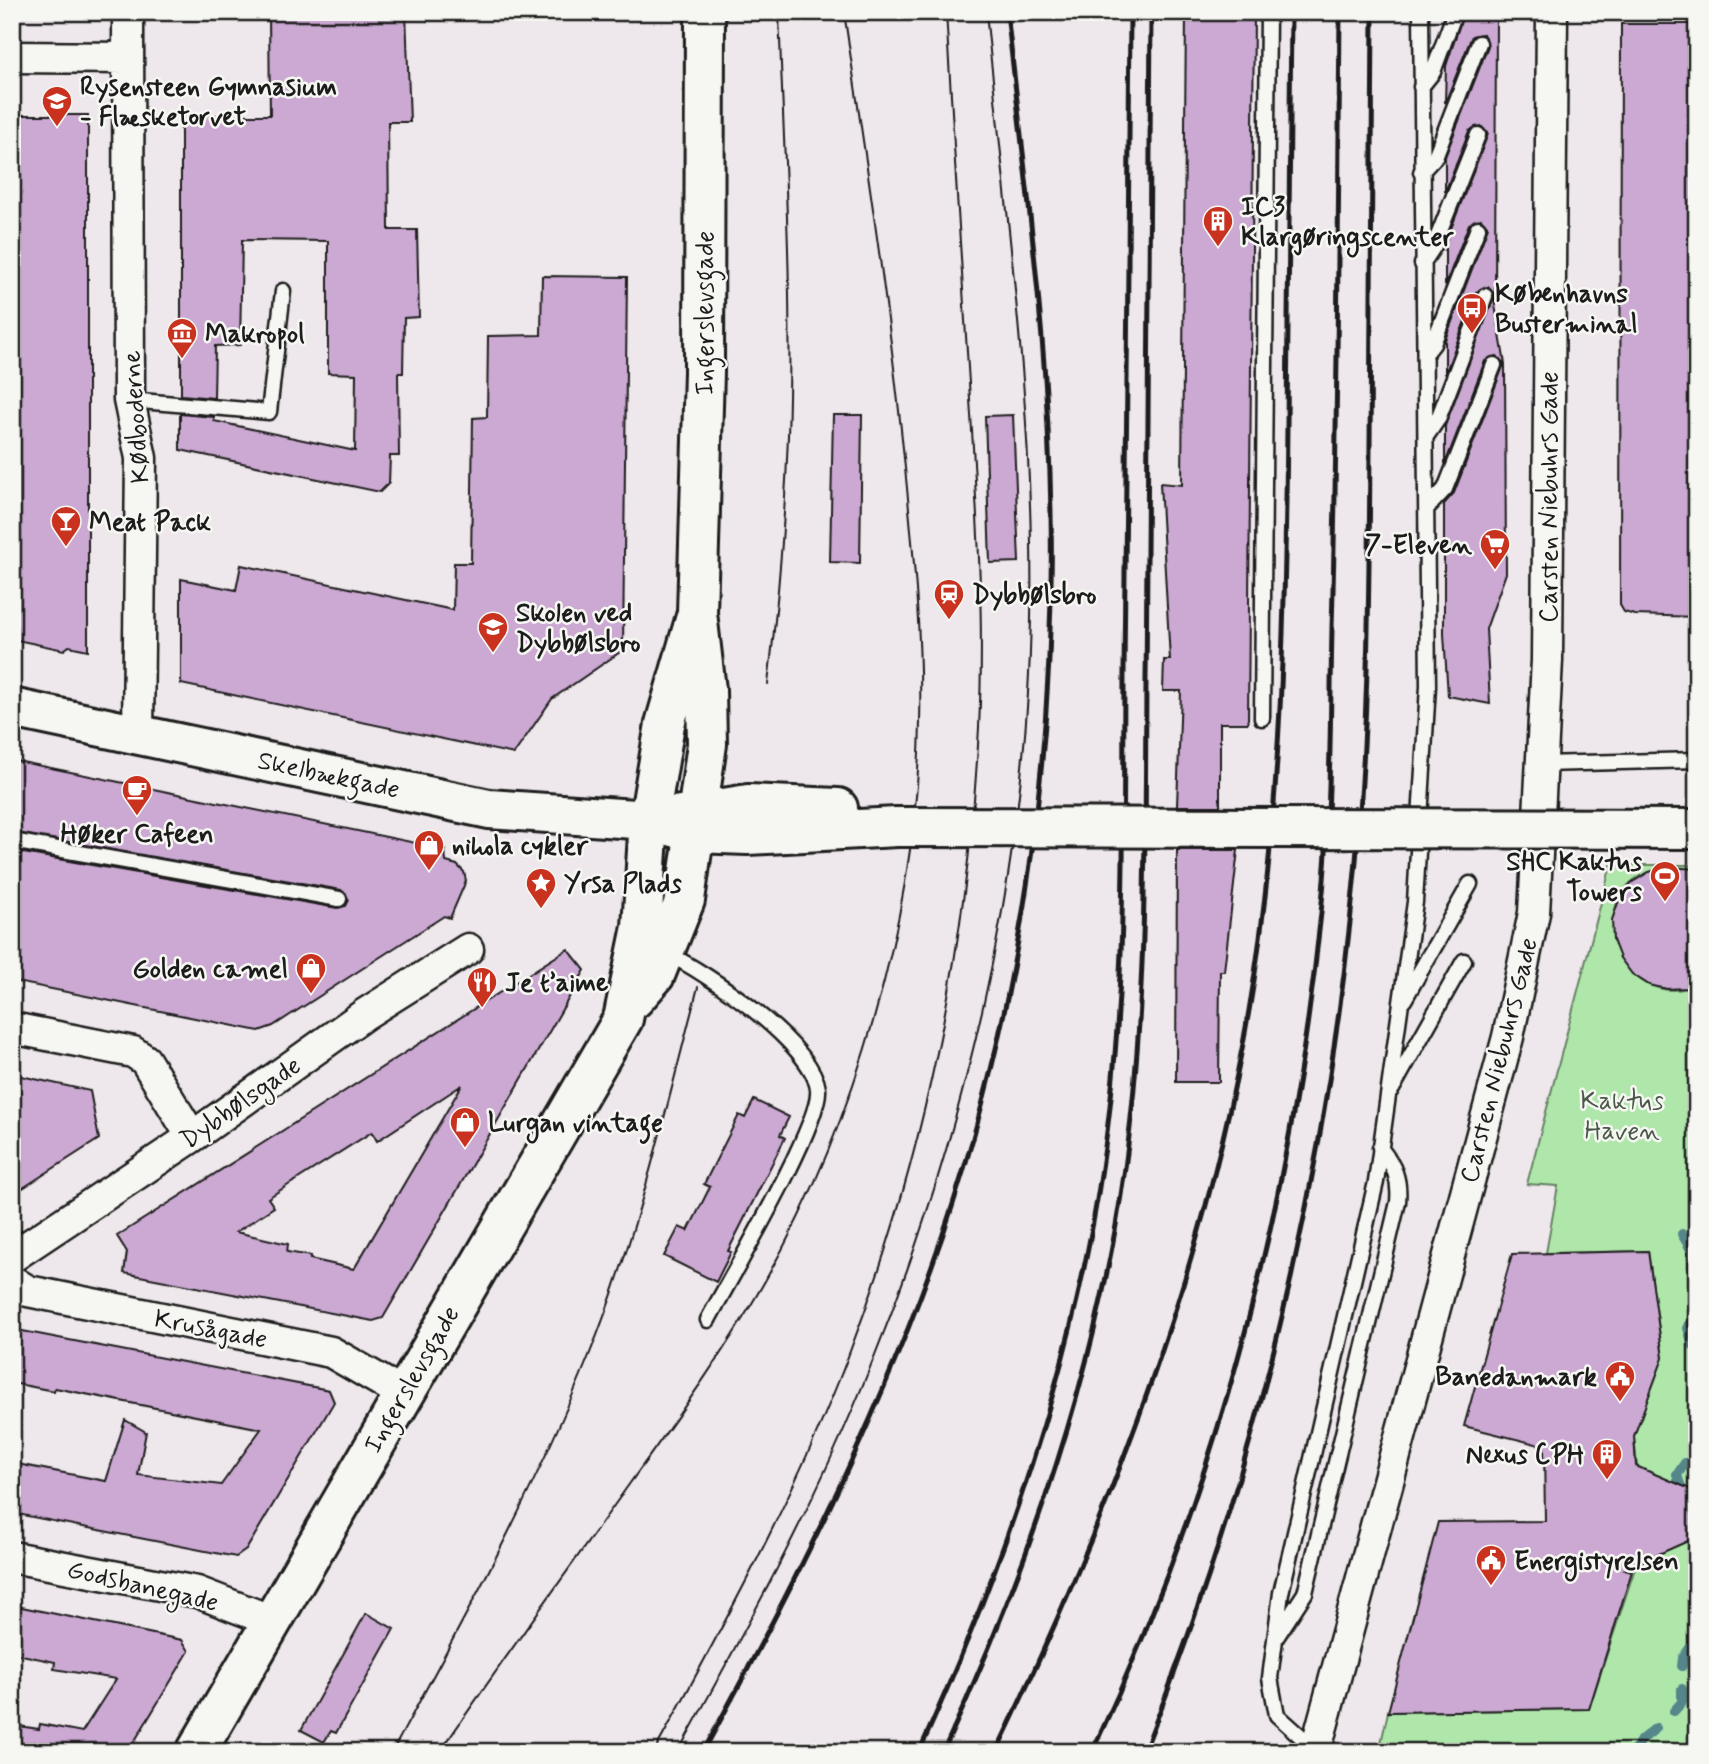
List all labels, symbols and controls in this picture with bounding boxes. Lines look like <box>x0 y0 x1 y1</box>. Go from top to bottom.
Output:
place label: Rysensteen Gymnasium - Flæsketorvet <box>80 71 337 135</box>
school or university icon: Rysensteen Gymnasium - Flæsketorvet <box>40 84 74 128</box>
place label: IC3 Klargøringscenter <box>1241 191 1454 258</box>
building icon: IC3 Klargøringscenter <box>1201 204 1235 248</box>
street label: Ingerslevsgade <box>689 231 726 395</box>
place label: Københavns Busterminal <box>1495 278 1637 342</box>
bus stop icon: Københavns Busterminal <box>1455 291 1489 335</box>
museum icon: Makropol <box>165 316 199 360</box>
place label: Makropol <box>205 318 305 352</box>
street label: Kødboderne <box>115 349 159 484</box>
street label: Carsten Niebuhrs Gade <box>1533 371 1567 623</box>
bar icon: Meat Pack <box>49 504 83 548</box>
place label: Meat Pack <box>89 506 211 540</box>
supermarket icon: 7-Eleven <box>1478 527 1512 571</box>
place label: 7-Eleven <box>1365 529 1473 563</box>
station icon: Dybbølsbro <box>932 577 966 621</box>
place label: Dybbølsbro <box>972 579 1097 613</box>
place label: Skolen ved Dybbølsbro <box>516 597 641 661</box>
school or university icon: Skolen ved Dybbølsbro <box>476 610 510 654</box>
street label: Skelbækgade <box>254 744 403 811</box>
cafe icon: Høker Cafeen <box>120 773 154 817</box>
place label: Høker Cafeen <box>60 818 214 852</box>
shop icon: nihola cykler <box>412 828 446 872</box>
place label: nihola cykler <box>452 830 589 864</box>
place label: SHC Kaktus Towers <box>1506 846 1643 910</box>
sports icon: SHC Kaktus Towers <box>1648 859 1682 903</box>
place icon: Yrsa Plads <box>524 866 558 910</box>
place label: Yrsa Plads <box>564 868 682 902</box>
street label: Carsten Niebuhrs Gade <box>1453 934 1547 1187</box>
shop icon: Golden camel <box>294 951 328 995</box>
place label: Golden camel <box>132 953 288 987</box>
restaurant icon: Je t’aime <box>465 965 499 1009</box>
place label: Je t’aime <box>505 967 608 1001</box>
street label: Dybbølsgade <box>174 1049 310 1159</box>
park label: Kaktus Haven <box>1580 1085 1664 1149</box>
shop icon: Lurgan vintage <box>448 1105 482 1149</box>
place label: Lurgan vintage <box>488 1107 663 1144</box>
street label: Ingerslevsgade <box>357 1300 471 1461</box>
street label: Krusågade <box>151 1302 270 1358</box>
public building icon: Banedanmark <box>1603 1359 1637 1403</box>
place label: Banedanmark <box>1435 1361 1597 1395</box>
building icon: Nexus CPH <box>1590 1437 1624 1481</box>
place label: Nexus CPH <box>1466 1439 1584 1473</box>
public building icon: Energistyrelsen <box>1474 1543 1508 1587</box>
place label: Energistyrelsen <box>1514 1545 1679 1582</box>
street label: Godsbanegade <box>63 1553 222 1623</box>

